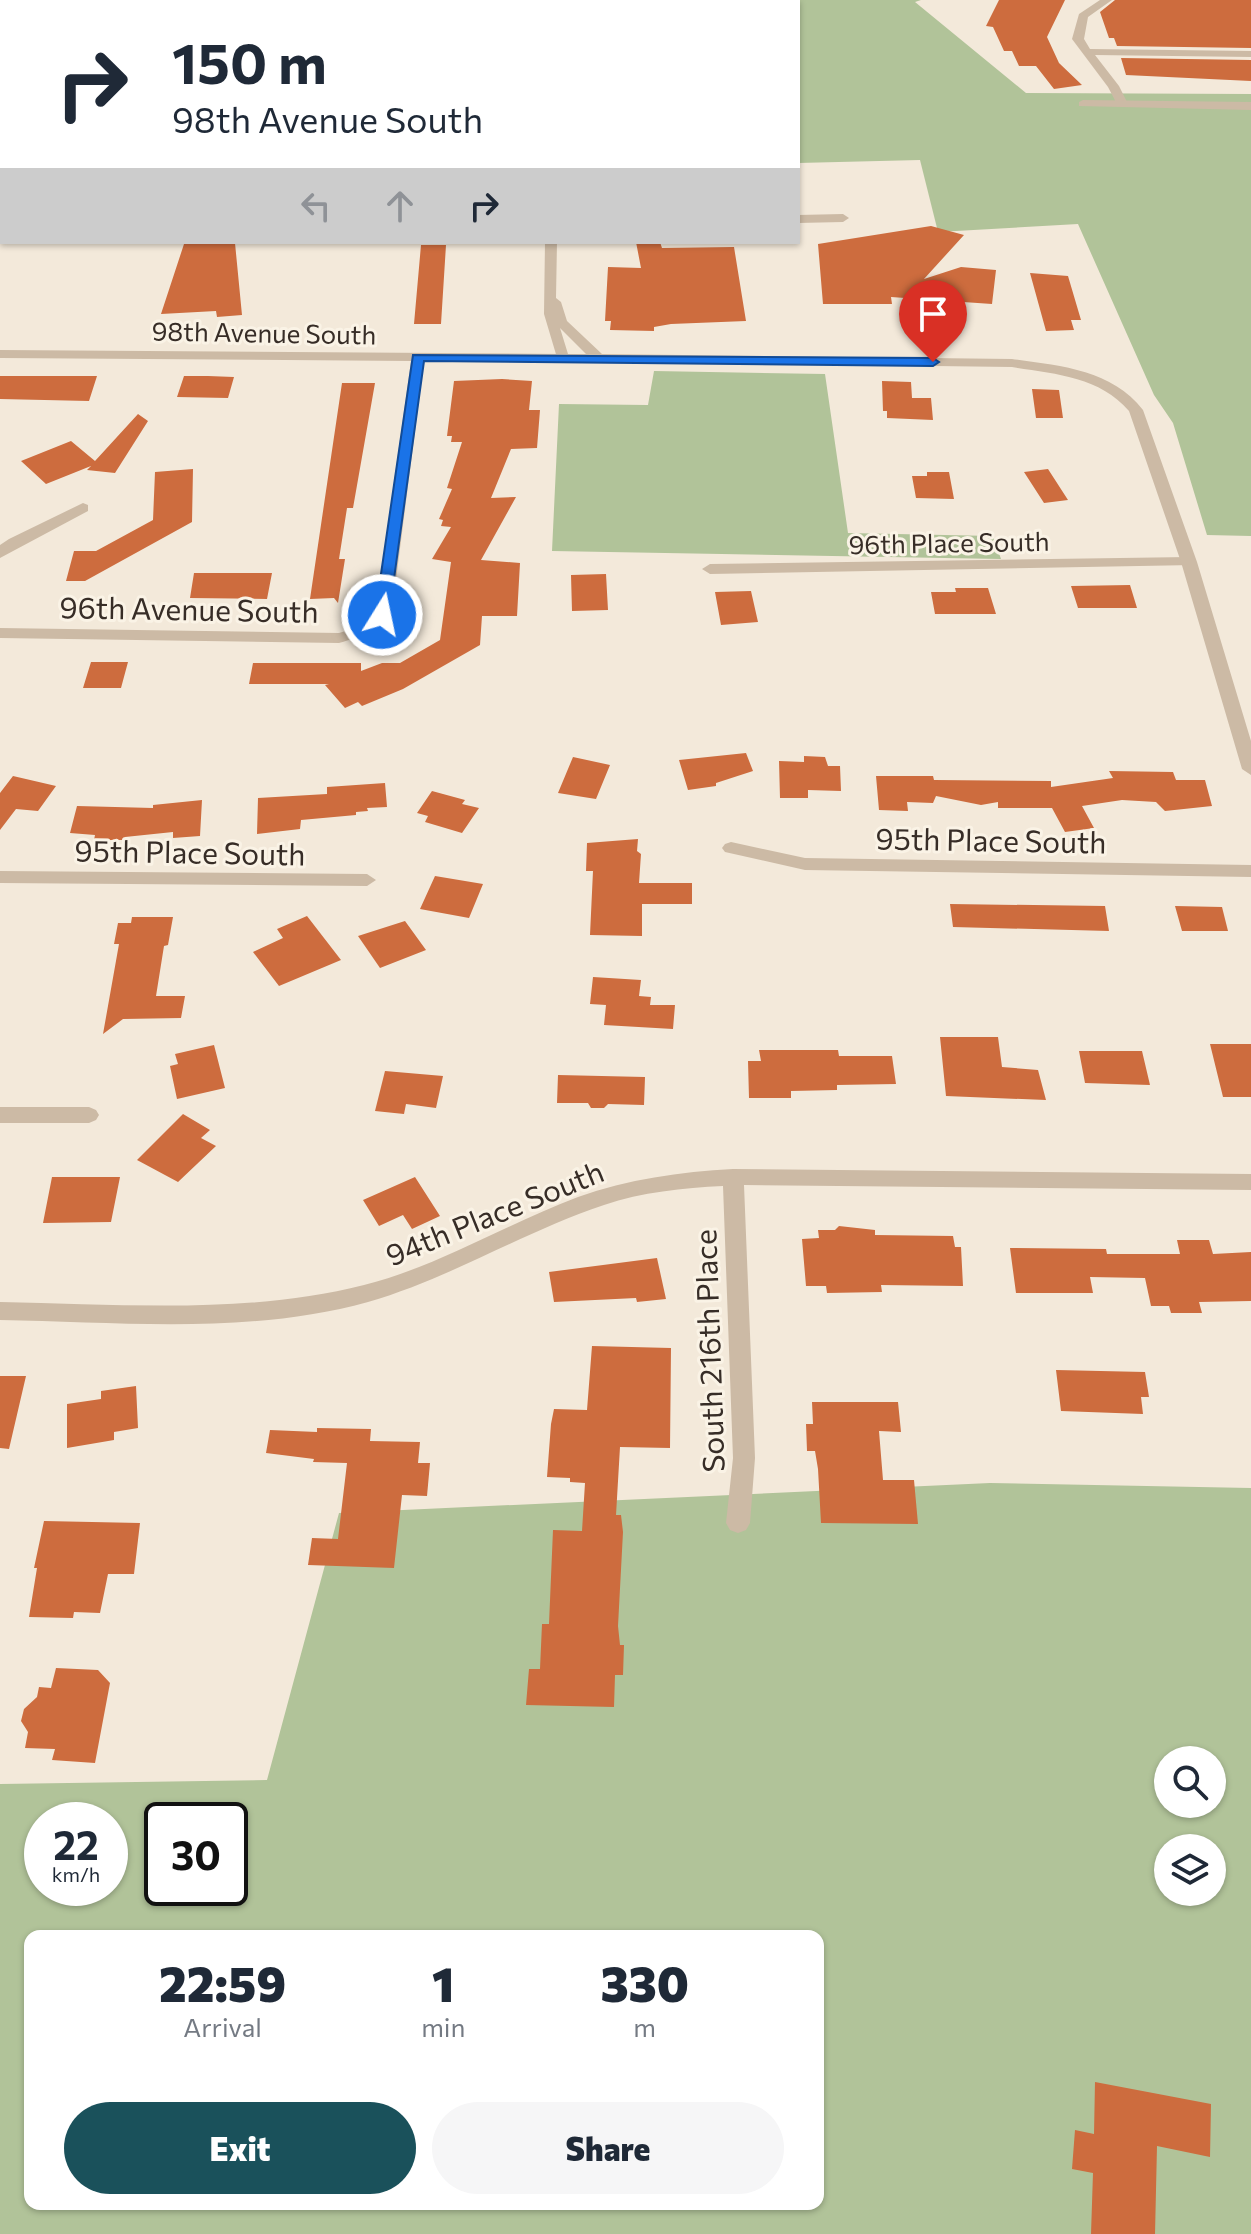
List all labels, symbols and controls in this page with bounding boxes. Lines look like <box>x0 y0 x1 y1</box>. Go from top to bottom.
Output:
text: 150 m <box>172 27 327 96</box>
icon: right <box>40 32 144 136</box>
text: 98th Avenue South <box>172 96 483 140</box>
icon: left <box>294 184 338 228</box>
icon: ahead <box>378 184 422 228</box>
icon: right <box>462 184 506 228</box>
pin <box>899 280 967 362</box>
icon: arrive <box>911 292 955 336</box>
street label: 98th Avenue South <box>151 315 377 349</box>
street label: 96th Place South <box>848 525 1050 559</box>
position arrow <box>340 573 424 657</box>
street label: 96th Avenue South <box>59 587 319 629</box>
street label: 95th Place South <box>875 818 1107 860</box>
street label: 95th Place South <box>74 830 306 872</box>
street label: 94th Place South <box>380 1151 608 1273</box>
street label: South 216th Place <box>685 1229 731 1473</box>
map controls <box>1154 1746 1226 1906</box>
button: search <box>1154 1746 1226 1818</box>
speed limit sign: 30 <box>144 1802 248 1906</box>
text: 22 <box>53 1819 99 1868</box>
button: layers <box>1154 1834 1226 1906</box>
text: km/h <box>52 1862 100 1886</box>
text: 22:59 <box>159 1953 286 2012</box>
text: 1 <box>432 1953 454 2012</box>
text: 330 <box>600 1953 689 2012</box>
text: Arrival <box>183 2011 262 2042</box>
text: min <box>421 2011 465 2042</box>
text: m <box>633 2011 656 2042</box>
button: Exit <box>64 2102 416 2194</box>
button: Share <box>432 2102 784 2194</box>

